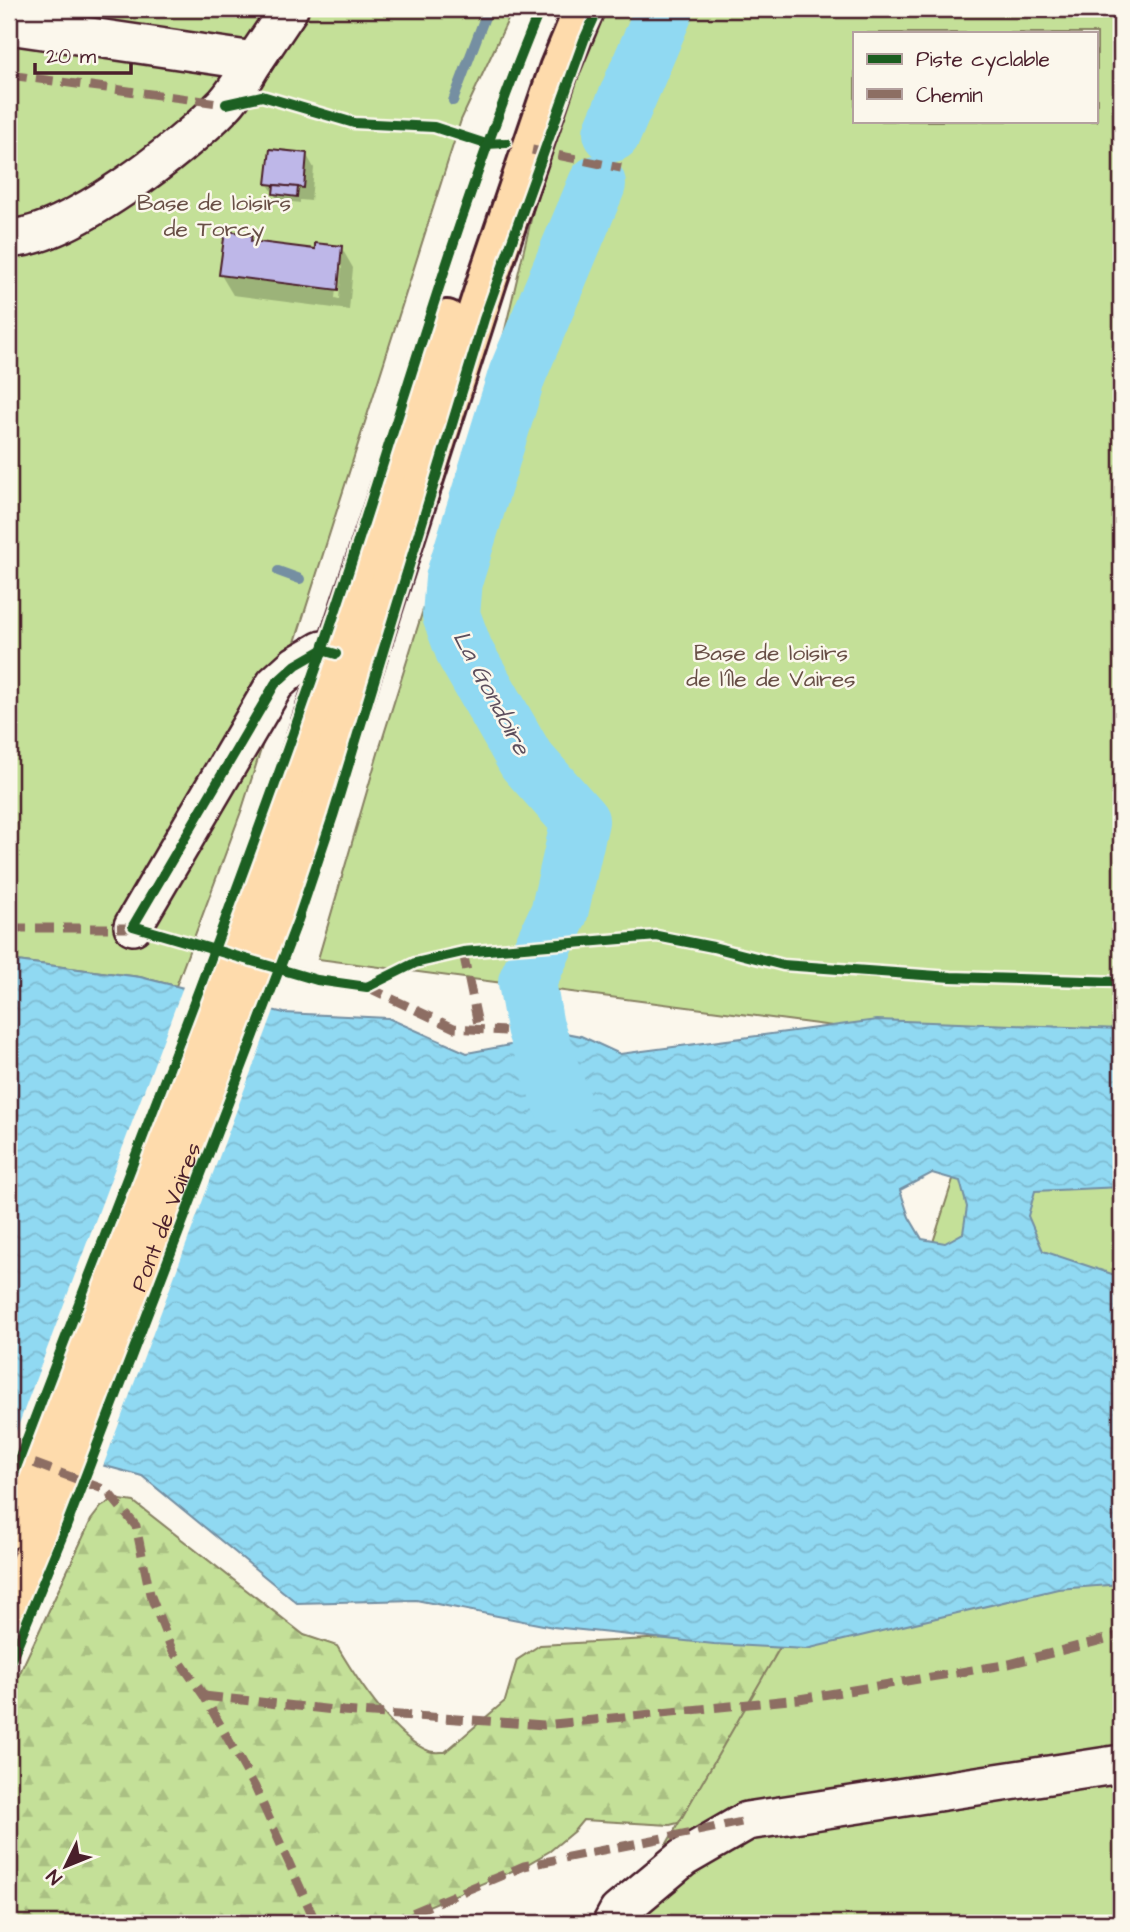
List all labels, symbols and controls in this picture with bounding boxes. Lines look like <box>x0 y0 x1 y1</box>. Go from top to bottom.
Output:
scale bar <box>35 32 131 76</box>
legend <box>853 32 1098 122</box>
text: 20 m <box>46 42 97 71</box>
text: Piste cyclable <box>916 45 1050 76</box>
text: Chemin <box>916 81 983 110</box>
park label: Base de loisirs de Torcy <box>137 187 291 246</box>
water label: La Gondoire <box>444 625 538 762</box>
park label: Base de loisirs de l'Île de Vaires <box>686 637 856 695</box>
street label: Pont de Vaires <box>123 1138 210 1296</box>
north arrow <box>32 1830 102 1900</box>
text: N <box>41 1863 69 1890</box>

